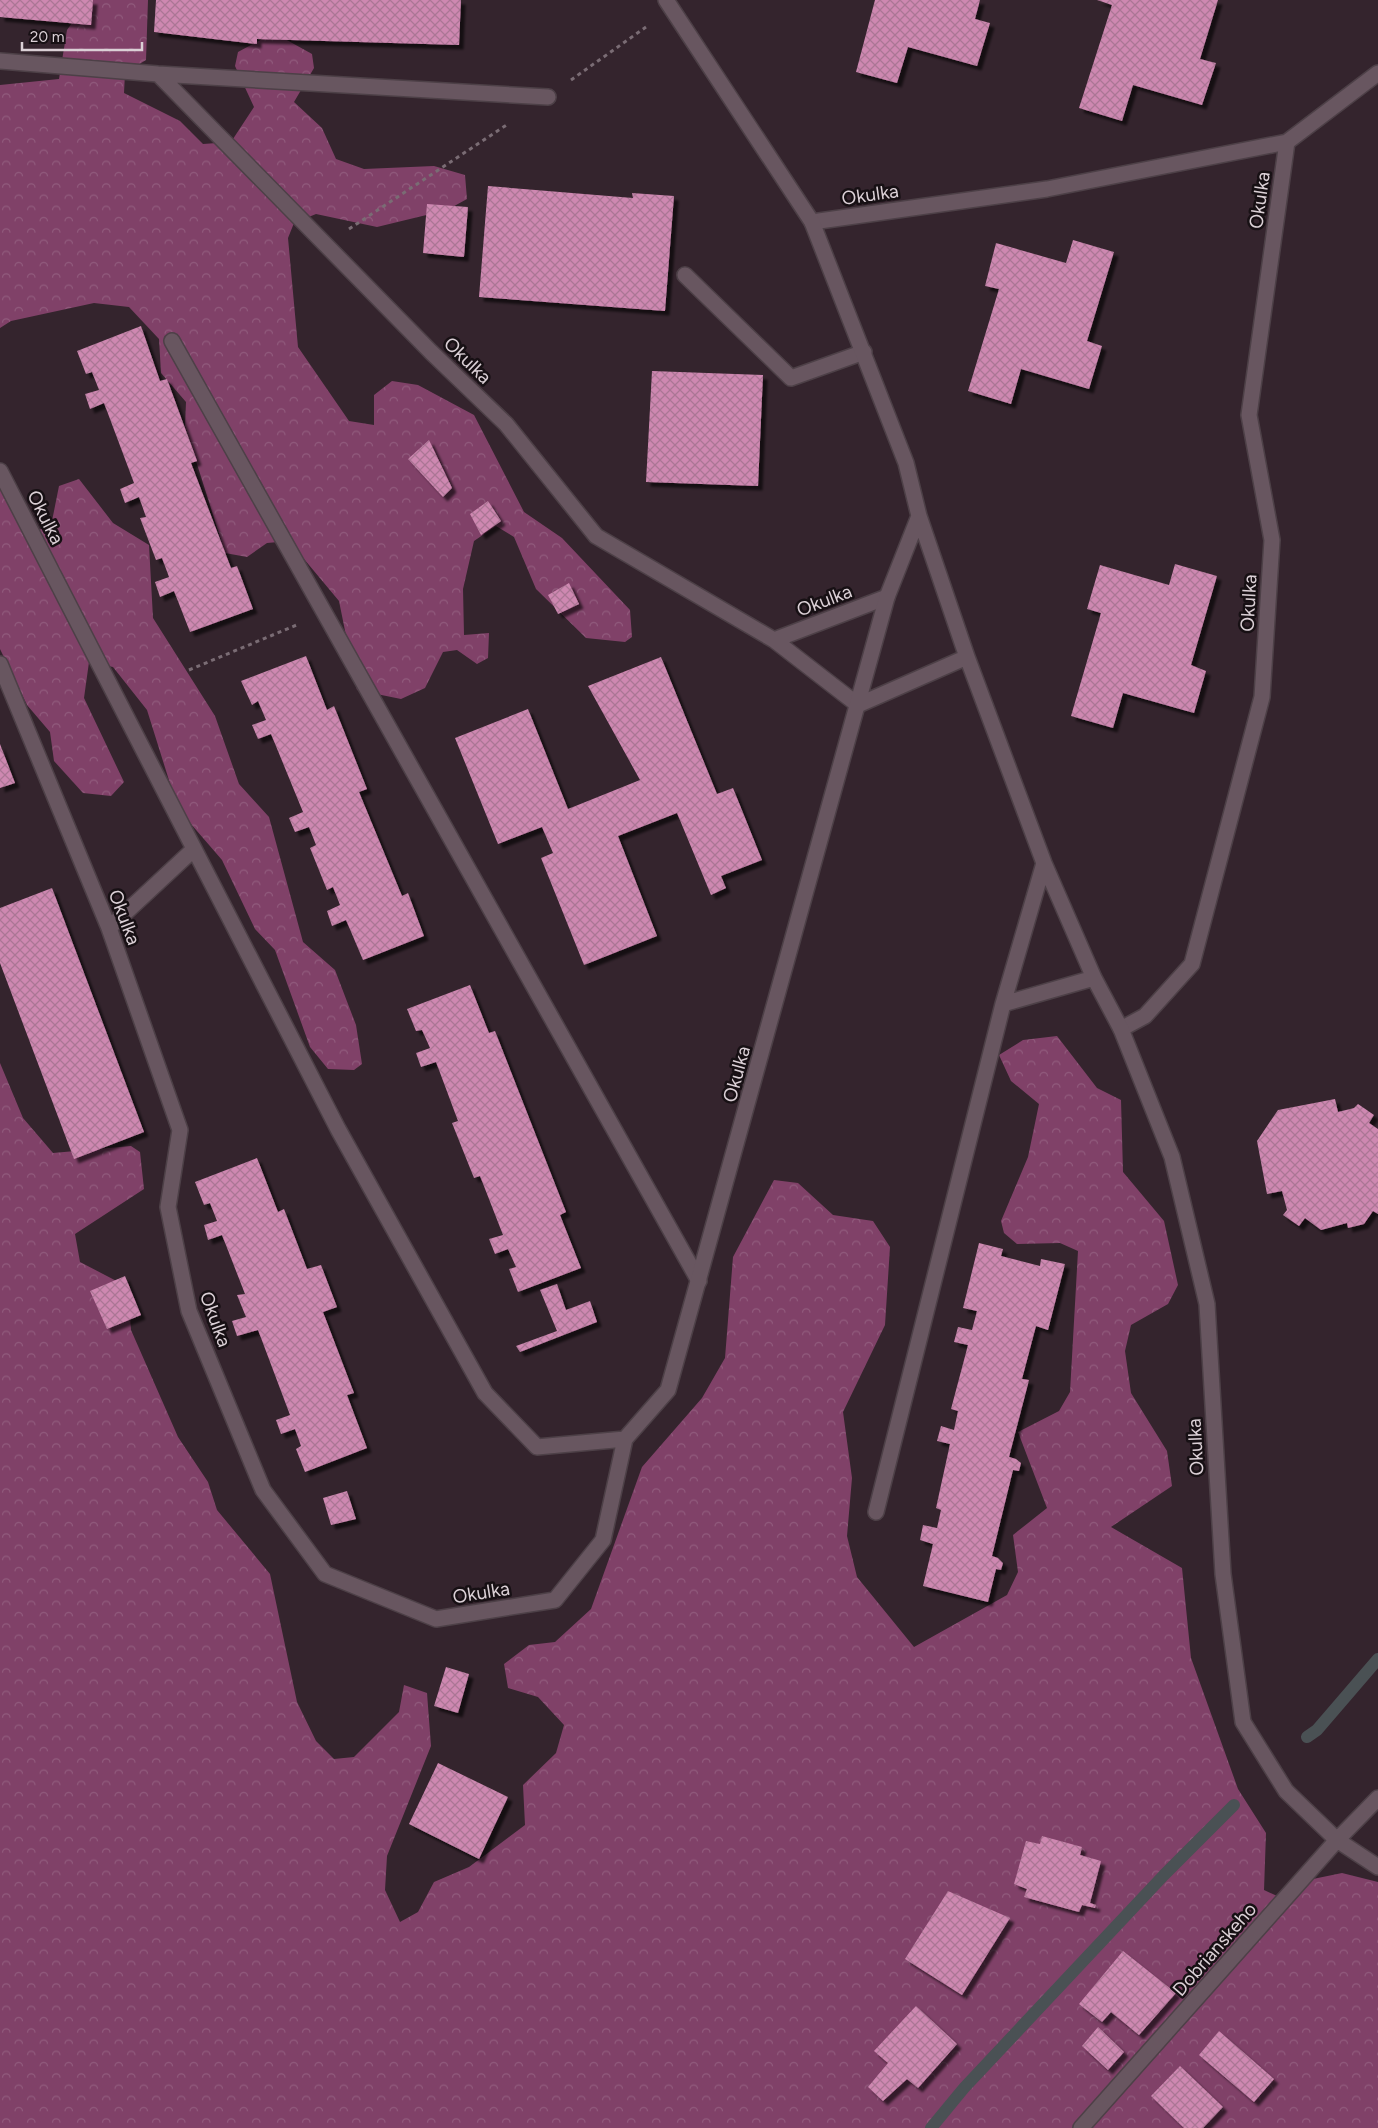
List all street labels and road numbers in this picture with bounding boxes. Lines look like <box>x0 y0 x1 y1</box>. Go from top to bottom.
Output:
street label: Okulka <box>1244 170 1275 230</box>
street label: Okulka <box>840 179 900 210</box>
street label: Okulka <box>439 332 496 389</box>
street label: Okulka <box>22 486 69 548</box>
street label: Okulka <box>1236 574 1261 632</box>
street label: Okulka <box>793 579 855 621</box>
street label: Okulka <box>104 886 146 948</box>
street label: Okulka <box>718 1043 755 1105</box>
street label: Okulka <box>195 1288 236 1350</box>
street label: Okulka <box>1183 1418 1208 1476</box>
street label: Okulka <box>451 1577 511 1608</box>
street label: Dobrianskeho <box>1168 1898 1261 2001</box>

